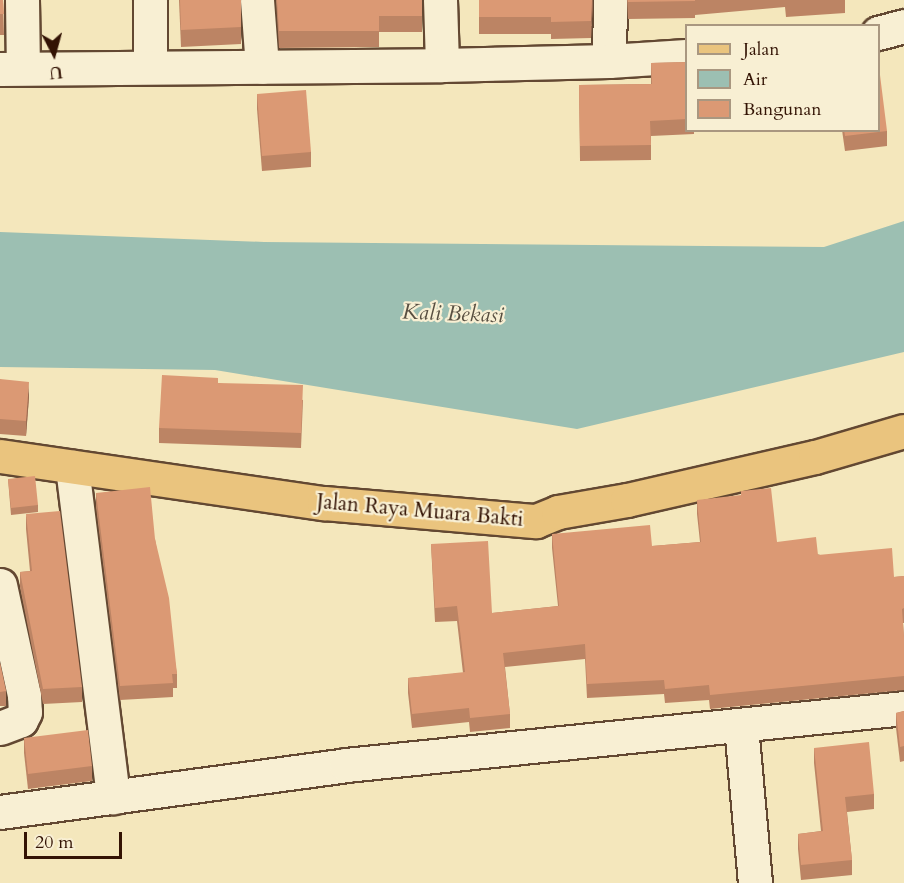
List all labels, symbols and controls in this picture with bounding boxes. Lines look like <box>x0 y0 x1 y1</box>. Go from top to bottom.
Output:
north arrow <box>24 24 84 84</box>
legend <box>685 24 880 132</box>
text: Jalan <box>743 37 779 62</box>
text: U <box>48 60 64 84</box>
text: Air <box>743 67 767 92</box>
text: Bangunan <box>743 97 821 122</box>
water label: Kali Bekasi <box>402 299 504 329</box>
street label: Jalan Raya Muara Bakti <box>316 489 524 533</box>
scale bar <box>27 820 124 858</box>
text: 20 m <box>35 830 74 855</box>

